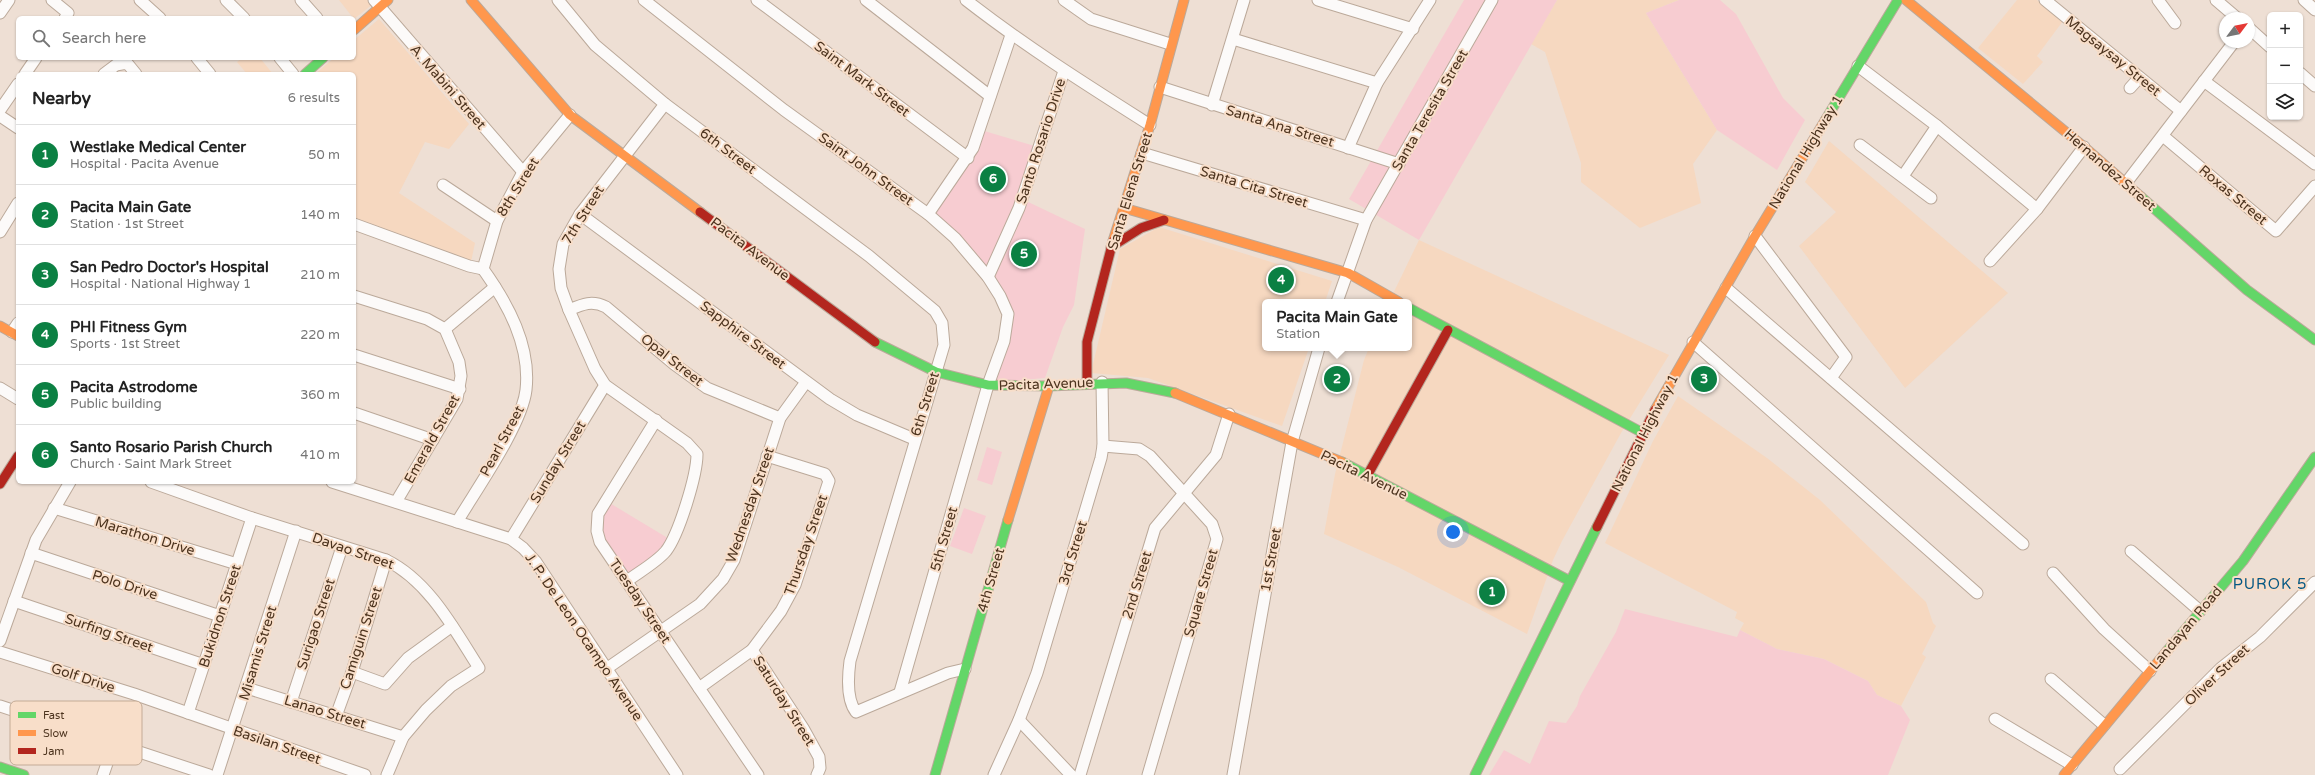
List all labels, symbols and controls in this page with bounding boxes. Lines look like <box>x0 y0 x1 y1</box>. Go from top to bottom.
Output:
street label: Magsaysay Street <box>2062 12 2165 100</box>
north arrow <box>2219 12 2255 48</box>
map controls <box>2267 12 2303 120</box>
button: + <box>2267 12 2303 48</box>
search box <box>16 16 356 60</box>
icon: search <box>30 27 52 49</box>
text: Search here <box>62 29 146 47</box>
street label: Saint Mark Street <box>811 37 914 121</box>
street label: A. Mabini Street <box>406 41 490 133</box>
street label: Santa Teresita Street <box>1388 46 1472 174</box>
button: − <box>2267 48 2303 84</box>
street label: Santo Rosario Drive <box>1013 76 1069 206</box>
button: layers <box>2267 84 2303 120</box>
text: Nearby <box>32 88 91 109</box>
text: 6 results <box>288 90 340 106</box>
street label: National Highway 1 <box>1765 92 1847 212</box>
street label: Santa Ana Street <box>1224 101 1337 151</box>
street label: 6th Street <box>696 124 760 178</box>
street label: Hernandez Street <box>2061 126 2160 215</box>
street label: Saint John Street <box>815 129 917 209</box>
street label: Santa Elena Street <box>1104 130 1156 252</box>
text: Westlake Medical Center <box>70 138 246 156</box>
text: 1 <box>41 147 49 163</box>
text: 50 m <box>308 147 340 163</box>
street label: 8th Street <box>493 154 543 220</box>
text: Hospital · Pacita Avenue <box>70 156 219 172</box>
street label: Roxas Street <box>2195 161 2271 229</box>
street label: Santa Cita Street <box>1198 163 1311 212</box>
pin: 6 <box>980 164 1006 194</box>
street label: 7th Street <box>558 182 608 248</box>
text: Pacita Main Gate <box>70 198 191 216</box>
text: 2 <box>41 207 49 223</box>
text: 140 m <box>300 207 340 223</box>
street label: Pacita Avenue <box>707 214 793 284</box>
text: Station · 1st Street <box>70 216 184 232</box>
pin: 5 <box>1011 239 1037 269</box>
text: San Pedro Doctor's Hospital <box>70 258 269 276</box>
pin: 4 <box>1268 265 1294 295</box>
text: 3 <box>41 267 49 283</box>
text: 210 m <box>300 267 340 283</box>
text: Hospital · National Highway 1 <box>70 276 251 292</box>
street label: Sapphire Street <box>697 297 790 373</box>
popup <box>1262 299 1412 351</box>
text: Pacita Main Gate <box>1276 308 1398 326</box>
text: PHI Fitness Gym <box>70 318 187 336</box>
text: Station <box>1276 326 1320 342</box>
text: 4 <box>41 327 49 343</box>
text: 220 m <box>300 327 340 343</box>
street label: Opal Street <box>637 330 707 390</box>
text: Sports · 1st Street <box>70 336 180 352</box>
pin: 2 <box>1324 364 1350 394</box>
pin: 3 <box>1691 364 1717 394</box>
street label: 6th Street <box>907 369 943 438</box>
street label: National Highway 1 <box>1608 371 1682 495</box>
street label: Pacita Avenue <box>998 374 1094 394</box>
text: Pacita Astrodome <box>70 378 197 396</box>
text: 5 <box>41 387 49 403</box>
text: 360 m <box>300 387 340 403</box>
street label: Emerald Street <box>401 391 464 486</box>
text: Public building <box>70 396 162 412</box>
street label: Pearl Street <box>476 402 528 479</box>
street label: Sunday Street <box>527 417 590 506</box>
text: Santo Rosario Parish Church <box>70 438 272 456</box>
street label: Wednesday Street <box>722 444 778 565</box>
text: 6 <box>41 447 49 463</box>
text: 410 m <box>300 447 340 463</box>
street label: Pacita Avenue <box>1318 447 1410 503</box>
text: Church · Saint Mark Street <box>70 456 232 472</box>
street label: Thursday Street <box>781 492 831 598</box>
street label: 5th Street <box>927 504 961 573</box>
street label: Marathon Drive <box>93 513 197 559</box>
street label: 3rd Street <box>1055 518 1091 587</box>
your location <box>1443 522 1463 542</box>
street label: 1st Street <box>1257 526 1285 593</box>
street label: Davao Street <box>310 529 397 573</box>
street label: 4th Street <box>974 545 1008 614</box>
street label: Square Street <box>1180 547 1222 639</box>
street label: 2nd Street <box>1119 549 1156 621</box>
street label: J. P. De Leon Ocampo Avenue <box>522 550 647 724</box>
street label: Tuesday Street <box>605 555 675 647</box>
street label: Bukidnon Street <box>195 562 245 670</box>
street label: Polo Drive <box>90 566 160 604</box>
district label: PUROK 5 <box>2233 575 2307 593</box>
street label: Surigao Street <box>293 576 339 672</box>
pin: 1 <box>1479 577 1505 607</box>
street label: Landayan Road <box>2146 583 2226 673</box>
street label: Camiguin Street <box>336 584 386 691</box>
street label: Misamis Street <box>236 603 281 702</box>
street label: Surfing Street <box>63 610 156 656</box>
street label: Oliver Street <box>2181 640 2253 709</box>
street label: Saturday Street <box>749 653 819 750</box>
street label: Golf Drive <box>49 660 117 696</box>
street label: Lanao Street <box>282 692 369 733</box>
legend <box>10 701 142 765</box>
text: Fast <box>43 709 64 722</box>
street label: Basilan Street <box>231 722 324 768</box>
text: Slow <box>43 727 68 740</box>
text: Jam <box>43 745 64 758</box>

